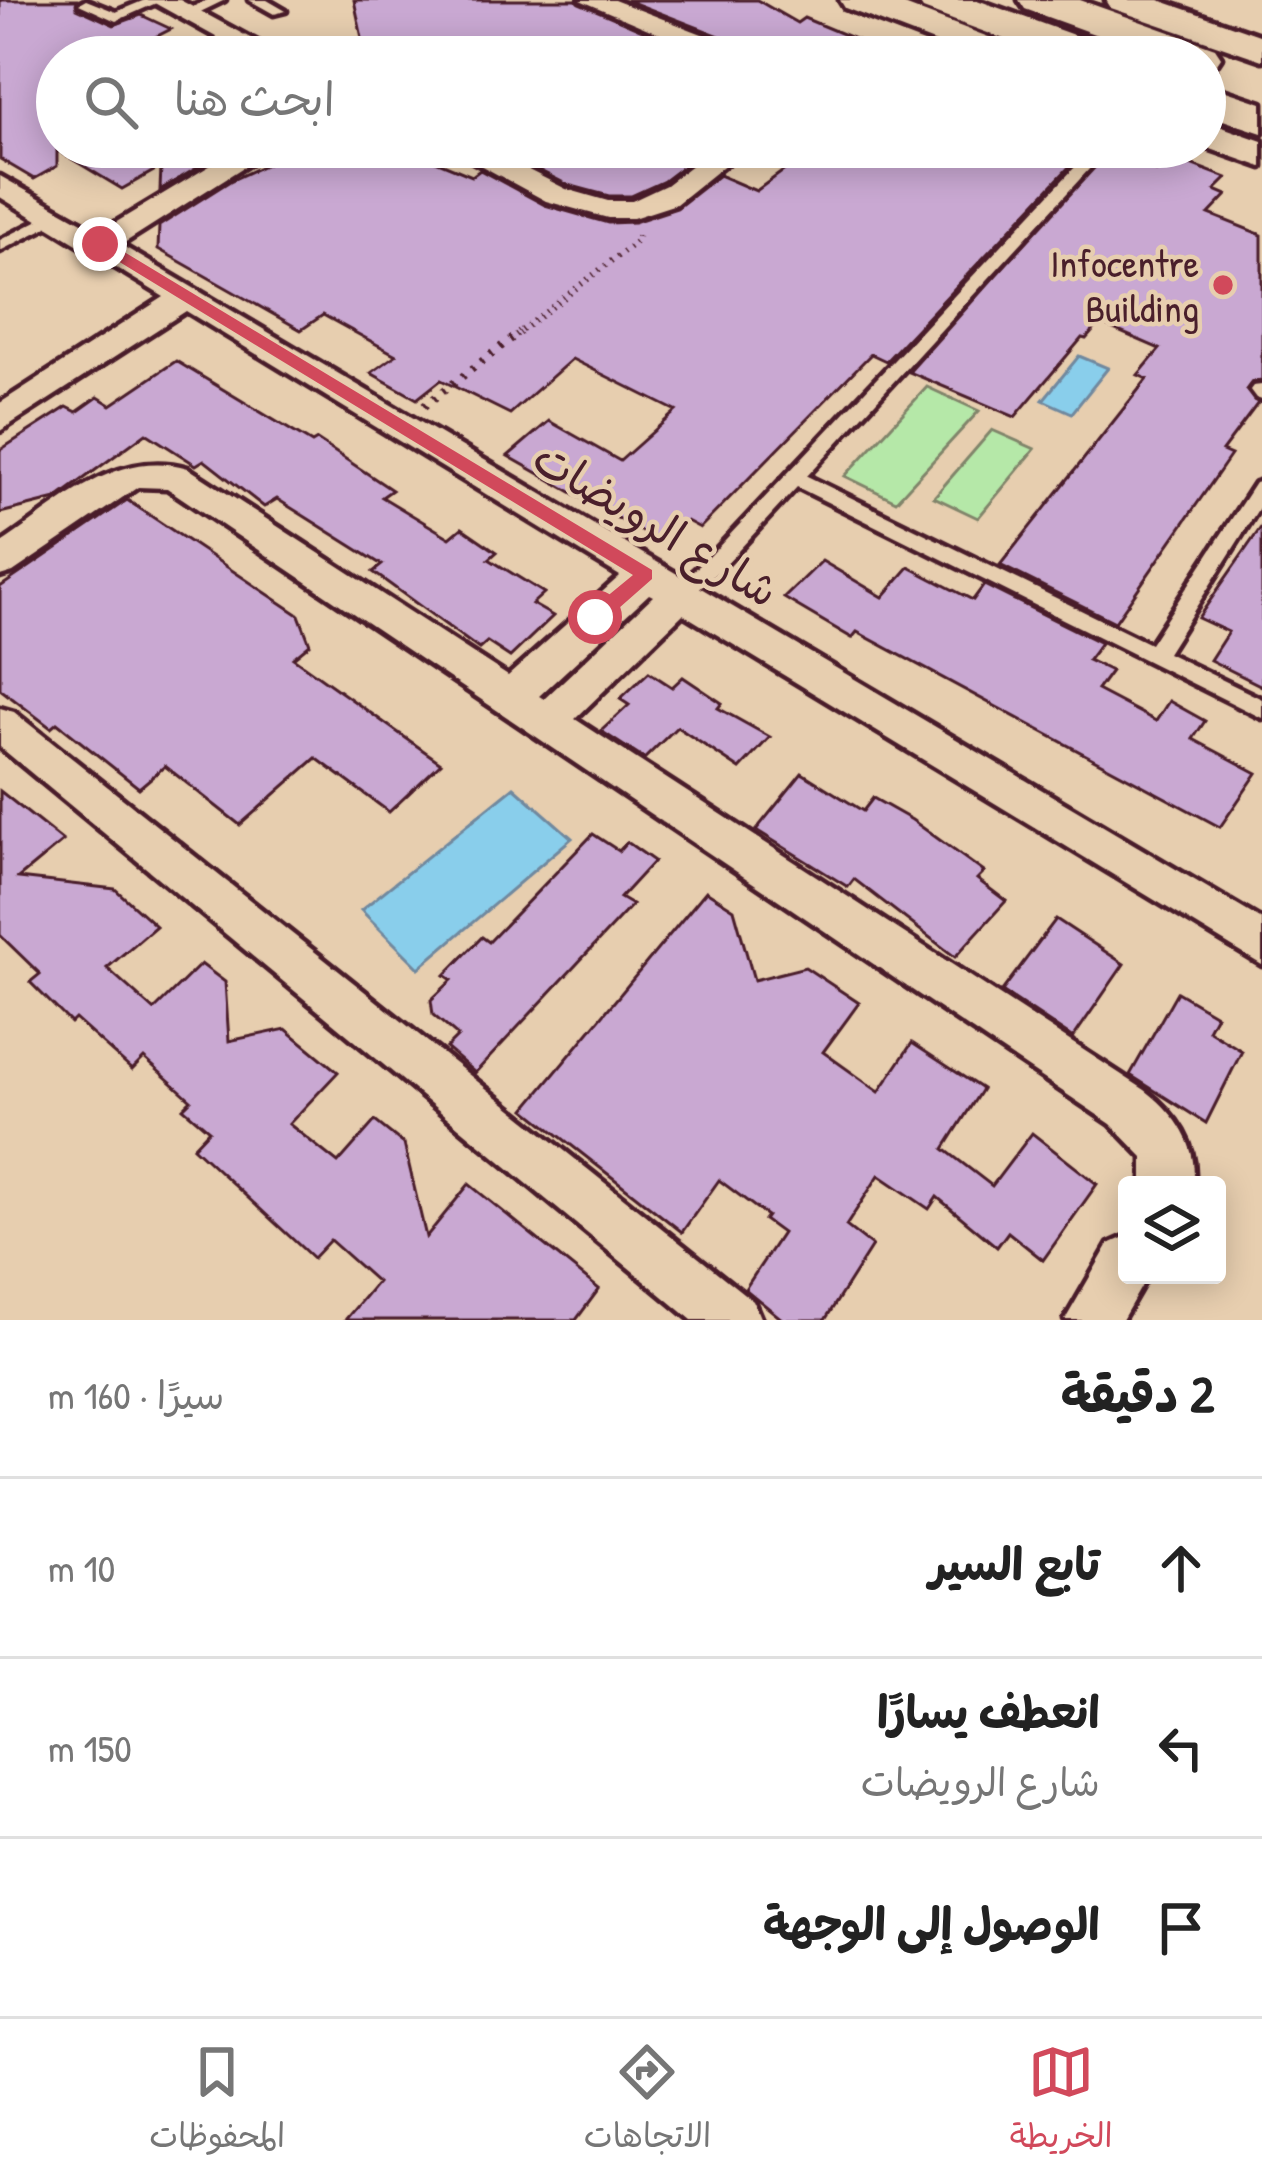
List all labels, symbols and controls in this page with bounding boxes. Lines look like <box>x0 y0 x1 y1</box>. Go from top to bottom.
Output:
search box <box>36 36 1226 168</box>
text: ابحث هنا <box>174 68 335 129</box>
icon: search <box>78 69 144 135</box>
route end <box>73 217 127 271</box>
place label: Infocentre Building <box>1050 236 1199 334</box>
marker: Infocentre Building <box>1210 272 1236 298</box>
street label: شارع الرويضات <box>521 426 790 623</box>
route start <box>568 590 622 644</box>
map controls <box>1118 1176 1226 1284</box>
button: layers <box>1118 1176 1226 1284</box>
text: 2 دقيقة <box>1061 1359 1214 1428</box>
text: سيرًا · 160 m <box>48 1368 224 1421</box>
text: تابع السير <box>929 1533 1100 1594</box>
icon: ahead <box>1148 1535 1214 1601</box>
text: 10 m <box>48 1541 115 1594</box>
text: انعطف يسارًا <box>877 1681 1100 1742</box>
icon: left <box>1148 1715 1214 1781</box>
text: 150 m <box>48 1721 132 1774</box>
text: شارع الرويضات <box>861 1755 1100 1808</box>
text: الوصول إلى الوجهة <box>763 1893 1100 1954</box>
icon: arrive <box>1148 1895 1214 1961</box>
tab: المحفوظات <box>149 2039 285 2165</box>
tab: الاتجاهات <box>584 2039 711 2165</box>
tab: الخريطة <box>1010 2039 1113 2165</box>

